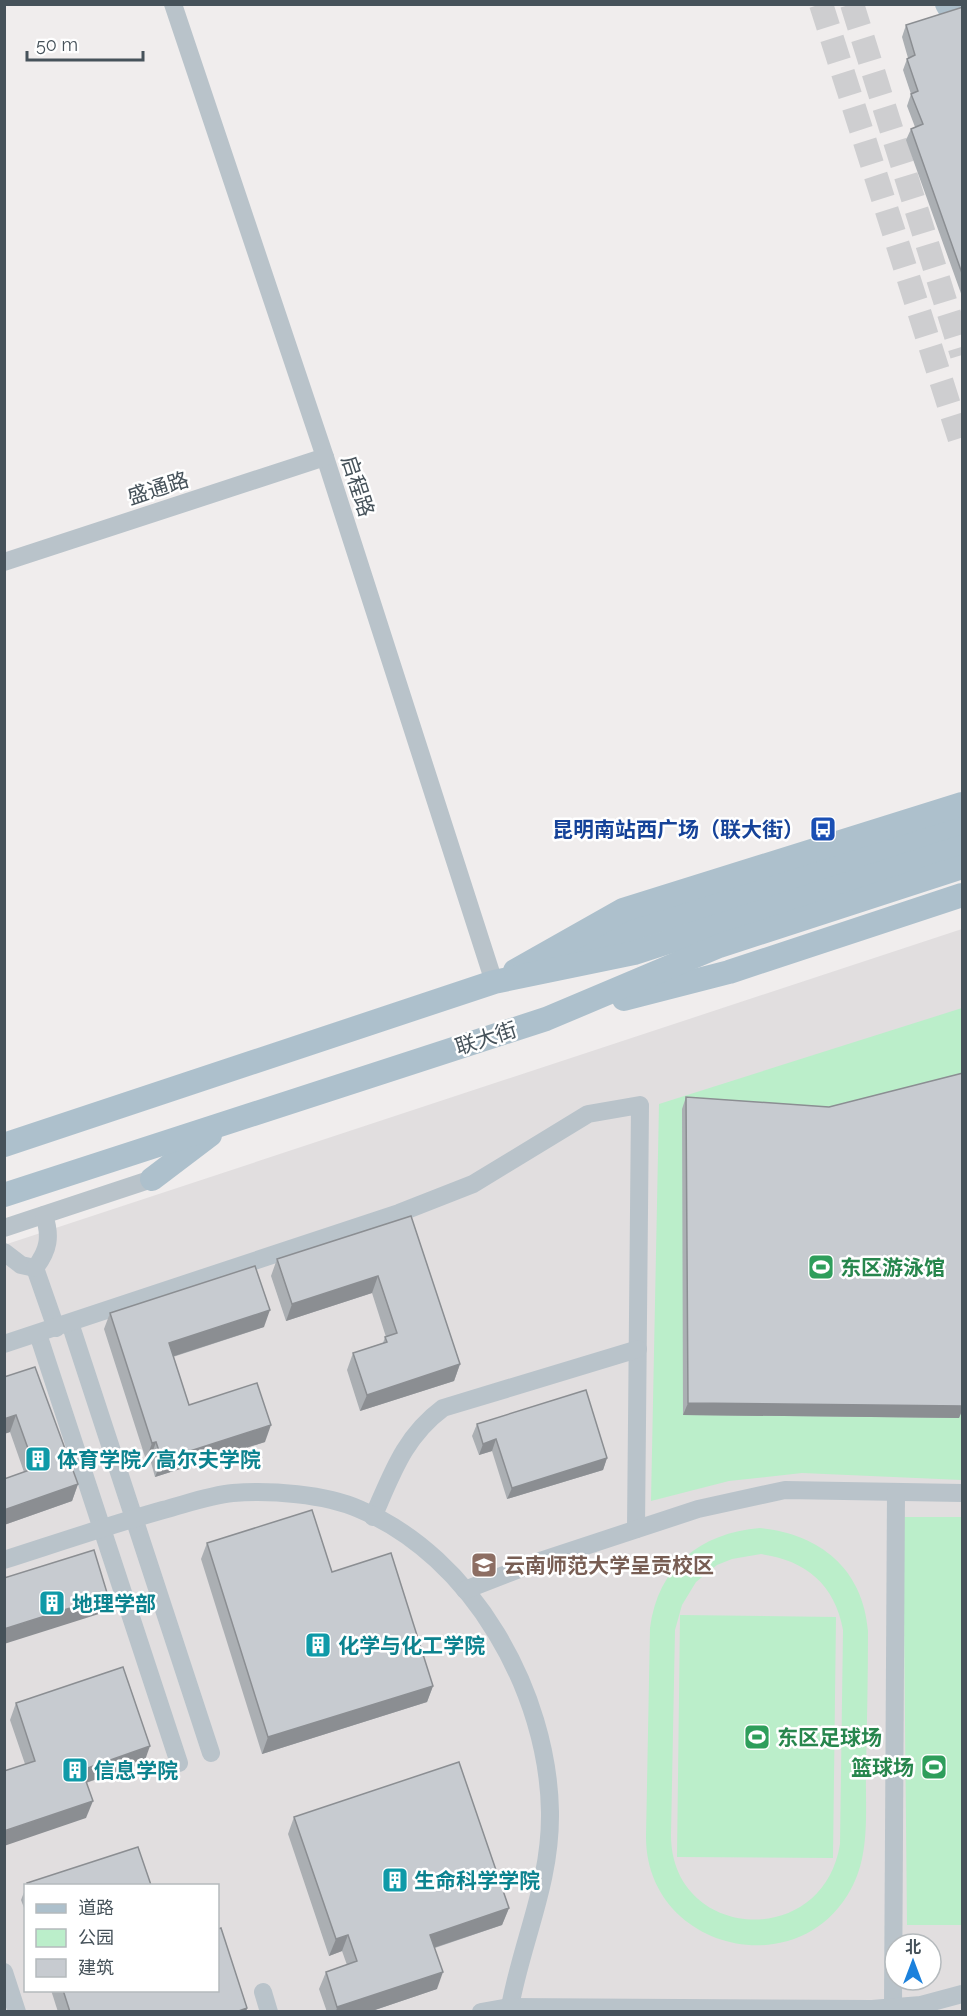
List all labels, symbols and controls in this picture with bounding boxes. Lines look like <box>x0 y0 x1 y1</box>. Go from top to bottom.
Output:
scale bar <box>27 24 142 62</box>
text: 50 m <box>36 34 78 55</box>
street label: 启程路 <box>336 452 380 520</box>
street label: 盛通路 <box>124 466 192 510</box>
bus stop icon: 昆明南站西广场（联大街） <box>808 814 838 844</box>
place label: 昆明南站西广场（联大街） <box>552 817 804 842</box>
street label: 联大街 <box>452 1016 520 1060</box>
sports icon: 东区游泳馆 <box>806 1252 836 1282</box>
place label: 东区游泳馆 <box>840 1255 945 1280</box>
building icon: 体育学院/高尔夫学院 <box>23 1444 53 1474</box>
place label: 体育学院/高尔夫学院 <box>57 1447 261 1472</box>
school or university icon: 云南师范大学呈贡校区 <box>469 1550 499 1580</box>
place label: 云南师范大学呈贡校区 <box>504 1553 714 1578</box>
building icon: 地理学部 <box>37 1588 67 1618</box>
place label: 地理学部 <box>72 1591 156 1616</box>
building icon: 化学与化工学院 <box>303 1630 333 1660</box>
place label: 化学与化工学院 <box>338 1633 485 1658</box>
sports icon: 东区足球场 <box>742 1722 772 1752</box>
place label: 东区足球场 <box>777 1725 882 1750</box>
sports icon: 篮球场 <box>919 1752 949 1782</box>
building icon: 信息学院 <box>60 1755 90 1785</box>
place label: 篮球场 <box>851 1755 914 1780</box>
place label: 信息学院 <box>94 1758 178 1783</box>
building icon: 生命科学学院 <box>380 1865 410 1895</box>
place label: 生命科学学院 <box>414 1868 540 1893</box>
legend <box>24 1884 219 1992</box>
text: 道路 <box>78 1897 114 1918</box>
text: 公园 <box>78 1927 114 1948</box>
north arrow <box>883 1932 943 1992</box>
text: 北 <box>905 1938 921 1957</box>
text: 建筑 <box>78 1957 114 1978</box>

